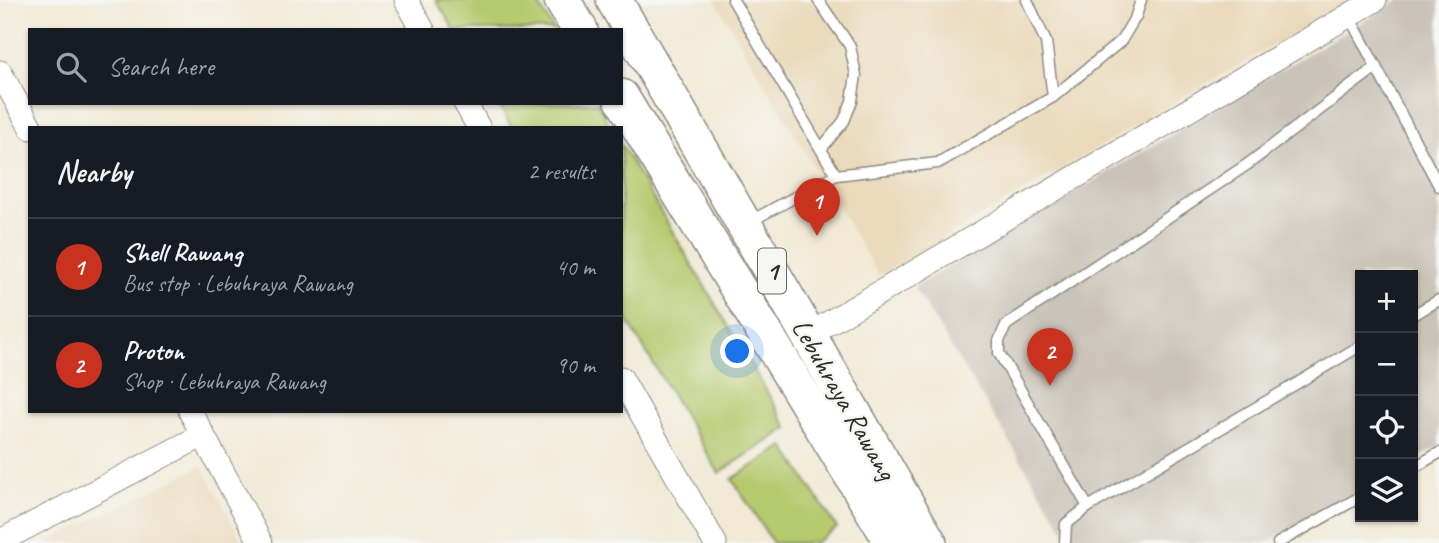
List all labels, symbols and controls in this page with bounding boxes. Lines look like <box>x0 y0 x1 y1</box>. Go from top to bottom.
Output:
search box <box>28 28 623 105</box>
icon: search <box>52 48 90 86</box>
text: Search here <box>108 50 214 83</box>
text: Nearby <box>56 153 132 191</box>
text: 2 results <box>528 157 595 186</box>
pin: 1 <box>794 178 840 236</box>
text: Shell Rawang <box>123 236 242 269</box>
road number: 1 <box>758 248 786 294</box>
text: 1 <box>74 253 84 282</box>
text: 40 m <box>556 253 595 282</box>
text: Bus stop · Lebuhraya Rawang <box>123 269 353 298</box>
map controls <box>1355 270 1418 522</box>
button: + <box>1355 270 1418 333</box>
street label: Lebuhraya Rawang <box>784 312 905 487</box>
pin: 2 <box>1027 328 1073 386</box>
button: − <box>1355 333 1418 396</box>
text: Proton <box>123 334 184 367</box>
your location <box>720 334 754 368</box>
text: 2 <box>74 351 84 380</box>
text: 90 m <box>556 351 595 380</box>
text: Shop · Lebuhraya Rawang <box>123 367 326 396</box>
button: locate <box>1355 396 1418 459</box>
button: layers <box>1355 459 1418 522</box>

